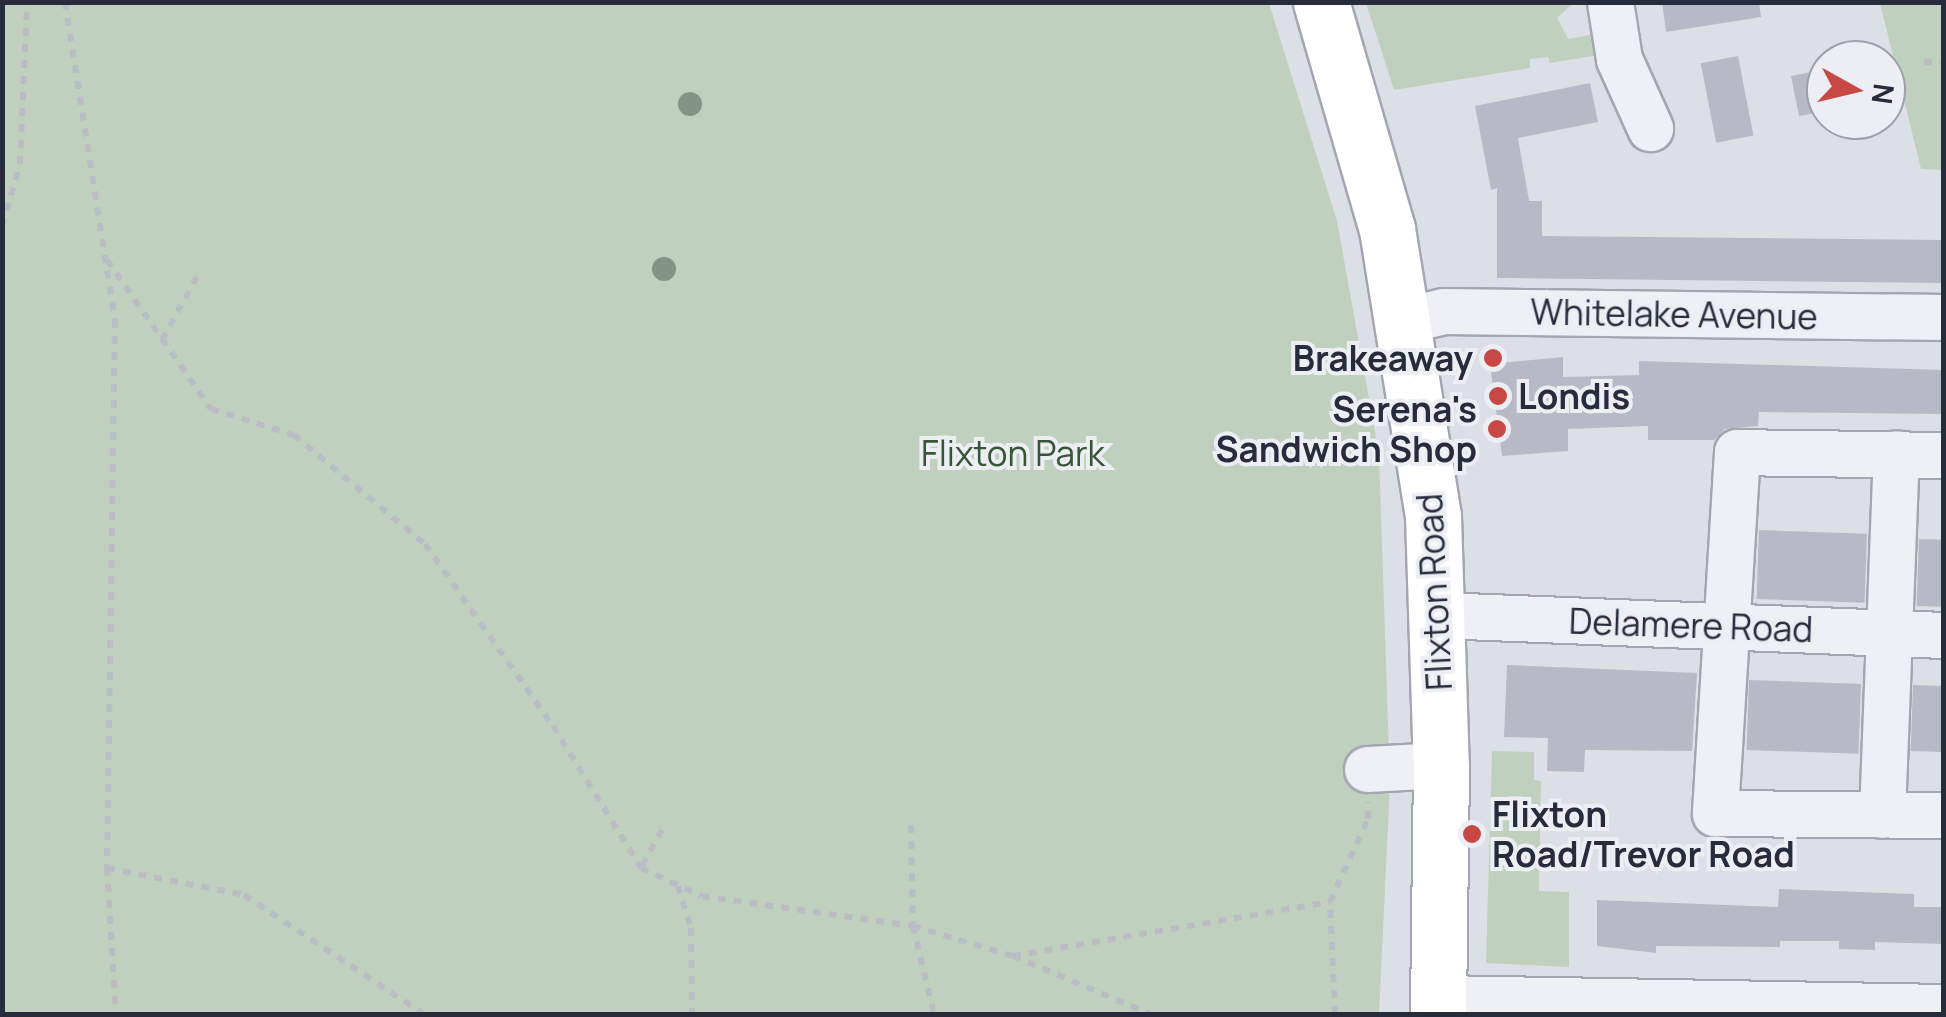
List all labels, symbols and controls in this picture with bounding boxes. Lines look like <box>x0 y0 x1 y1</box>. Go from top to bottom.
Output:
north arrow <box>1806 40 1906 140</box>
text: N <box>1864 81 1904 106</box>
street label: Whitelake Avenue <box>1530 290 1818 338</box>
place label: Brakeaway <box>1293 337 1473 379</box>
marker: Brakeaway <box>1482 347 1504 369</box>
place label: Londis <box>1518 375 1630 417</box>
marker: Londis <box>1487 385 1509 407</box>
place label: Serena's Sandwich Shop <box>1216 388 1477 470</box>
marker: Serena's Sandwich Shop <box>1486 418 1508 440</box>
park label: Flixton Park <box>921 432 1105 474</box>
street label: Flixton Road <box>1408 492 1460 692</box>
street label: Delamere Road <box>1568 600 1814 650</box>
place label: Flixton Road/Trevor Road <box>1492 793 1795 875</box>
marker: Flixton Road/Trevor Road <box>1461 823 1483 845</box>

